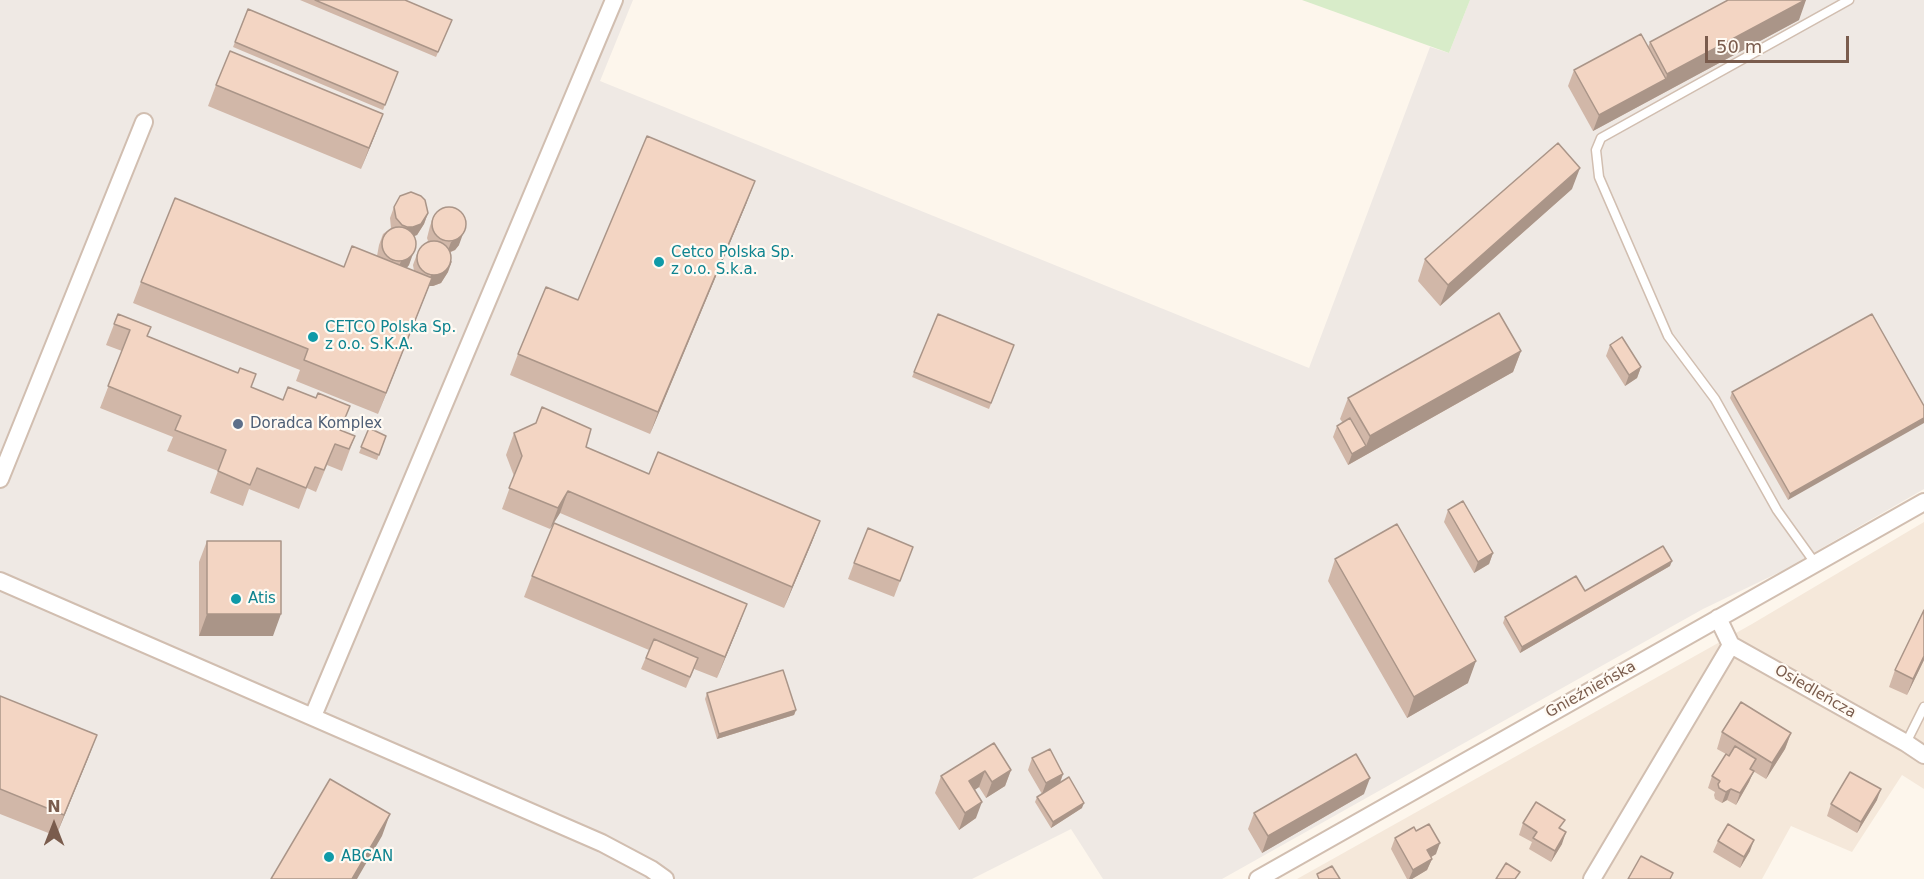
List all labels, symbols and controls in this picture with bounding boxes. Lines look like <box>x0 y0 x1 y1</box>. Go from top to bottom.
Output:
scale bar <box>1708 24 1852 62</box>
text: 50 m <box>1716 36 1762 57</box>
place label: Cetco Polska Sp. z o.o. S.k.a. <box>671 244 795 279</box>
marker: Cetco Polska Sp. z o.o. S.k.a. <box>652 255 666 269</box>
place label: CETCO Polska Sp. z o.o. S.K.A. <box>325 319 456 354</box>
marker: CETCO Polska Sp. z o.o. S.K.A. <box>306 330 320 344</box>
place label: Doradca Komplex <box>250 415 382 433</box>
marker: Doradca Komplex <box>231 417 245 431</box>
place label: Atis <box>248 590 276 608</box>
marker: Atis <box>229 592 243 606</box>
street label: Gnieźnieńska <box>1543 658 1639 722</box>
street label: Osiedleńcza <box>1771 662 1859 722</box>
north arrow <box>24 795 84 855</box>
text: N <box>47 797 61 816</box>
place label: ABCAN <box>341 848 393 866</box>
marker: ABCAN <box>322 850 336 864</box>

